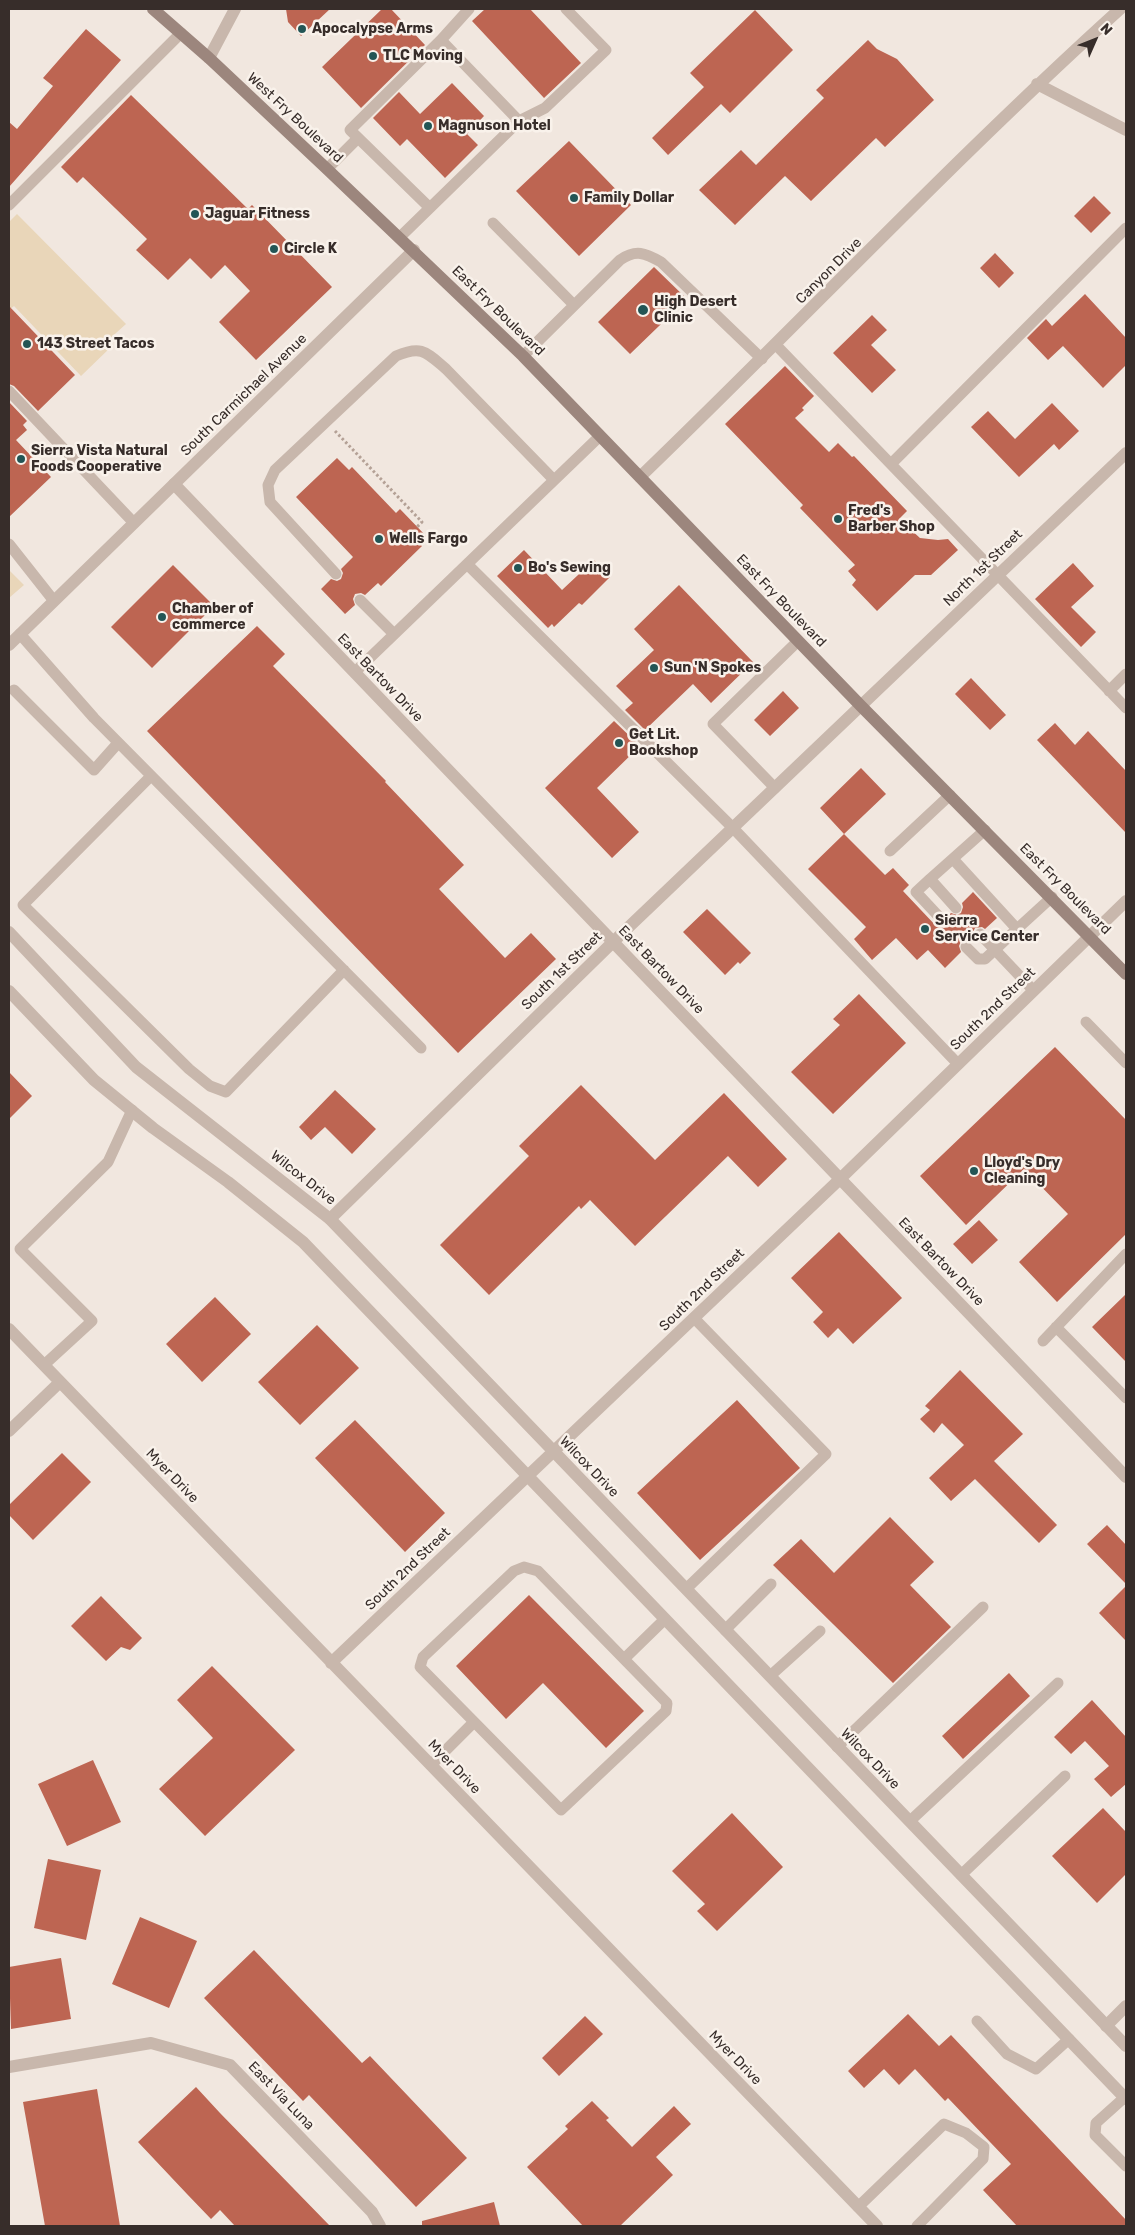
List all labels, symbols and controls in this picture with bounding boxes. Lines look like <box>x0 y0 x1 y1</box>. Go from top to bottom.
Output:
north arrow <box>1070 15 1120 65</box>
text: N <box>1097 20 1116 39</box>
place label: Apocalypse Arms <box>312 21 433 37</box>
marker: Apocalypse Arms <box>296 23 308 35</box>
place label: TLC Moving <box>383 48 463 64</box>
marker: TLC Moving <box>367 50 379 62</box>
street label: West Fry Boulevard <box>244 69 346 167</box>
place label: Magnuson Hotel <box>438 118 551 134</box>
marker: Magnuson Hotel <box>422 120 434 132</box>
place label: Family Dollar <box>584 190 674 206</box>
marker: Family Dollar <box>568 192 580 204</box>
place label: Jaguar Fitness <box>205 206 310 222</box>
marker: Jaguar Fitness <box>189 208 201 220</box>
street label: Canyon Drive <box>793 235 865 307</box>
place label: Circle K <box>284 241 337 257</box>
marker: Circle K <box>268 243 280 255</box>
street label: East Fry Boulevard <box>448 263 548 359</box>
place label: High Desert Clinic <box>654 294 737 326</box>
marker: High Desert Clinic <box>636 303 650 317</box>
street label: South Carmichael Avenue <box>178 330 310 460</box>
place label: 143 Street Tacos <box>37 336 154 352</box>
marker: 143 Street Tacos <box>21 338 33 350</box>
place label: Sierra Vista Natural Foods Cooperative <box>31 443 168 476</box>
marker: Sierra Vista Natural Foods Cooperative <box>15 453 27 465</box>
place label: Fred's Barber Shop <box>848 503 935 536</box>
marker: Fred's Barber Shop <box>832 513 844 525</box>
street label: North 1st Street <box>940 526 1026 610</box>
place label: Wells Fargo <box>389 531 468 547</box>
marker: Wells Fargo <box>373 533 385 545</box>
street label: East Fry Boulevard <box>733 551 829 651</box>
place label: Bo's Sewing <box>528 560 611 576</box>
marker: Bo's Sewing <box>512 562 524 574</box>
place label: Chamber of commerce <box>172 601 253 634</box>
marker: Chamber of commerce <box>156 611 168 623</box>
street label: East Bartow Drive <box>334 630 426 726</box>
place label: Sun 'N Spokes <box>664 660 761 676</box>
marker: Sun 'N Spokes <box>648 662 660 674</box>
place label: Get Lit. Bookshop <box>629 727 698 760</box>
marker: Get Lit. Bookshop <box>613 737 625 749</box>
street label: East Fry Boulevard <box>1016 840 1114 938</box>
place label: Sierra Service Center <box>935 913 1039 946</box>
street label: East Bartow Drive <box>615 922 707 1018</box>
marker: Sierra Service Center <box>919 923 931 935</box>
street label: South 1st Street <box>518 928 606 1014</box>
street label: South 2nd Street <box>947 964 1039 1054</box>
street label: Wilcox Drive <box>267 1147 339 1209</box>
place label: Lloyd's Dry Cleaning <box>984 1155 1060 1188</box>
marker: Lloyd's Dry Cleaning <box>968 1165 980 1177</box>
street label: East Bartow Drive <box>895 1214 987 1310</box>
street label: South 2nd Street <box>656 1245 748 1335</box>
street label: Wilcox Drive <box>556 1433 622 1501</box>
street label: Myer Drive <box>142 1445 202 1507</box>
street label: South 2nd Street <box>362 1524 454 1614</box>
street label: Wilcox Drive <box>837 1725 903 1793</box>
street label: Myer Drive <box>424 1736 484 1798</box>
street label: Myer Drive <box>705 2027 765 2089</box>
street label: East Via Luna <box>244 2058 318 2134</box>

